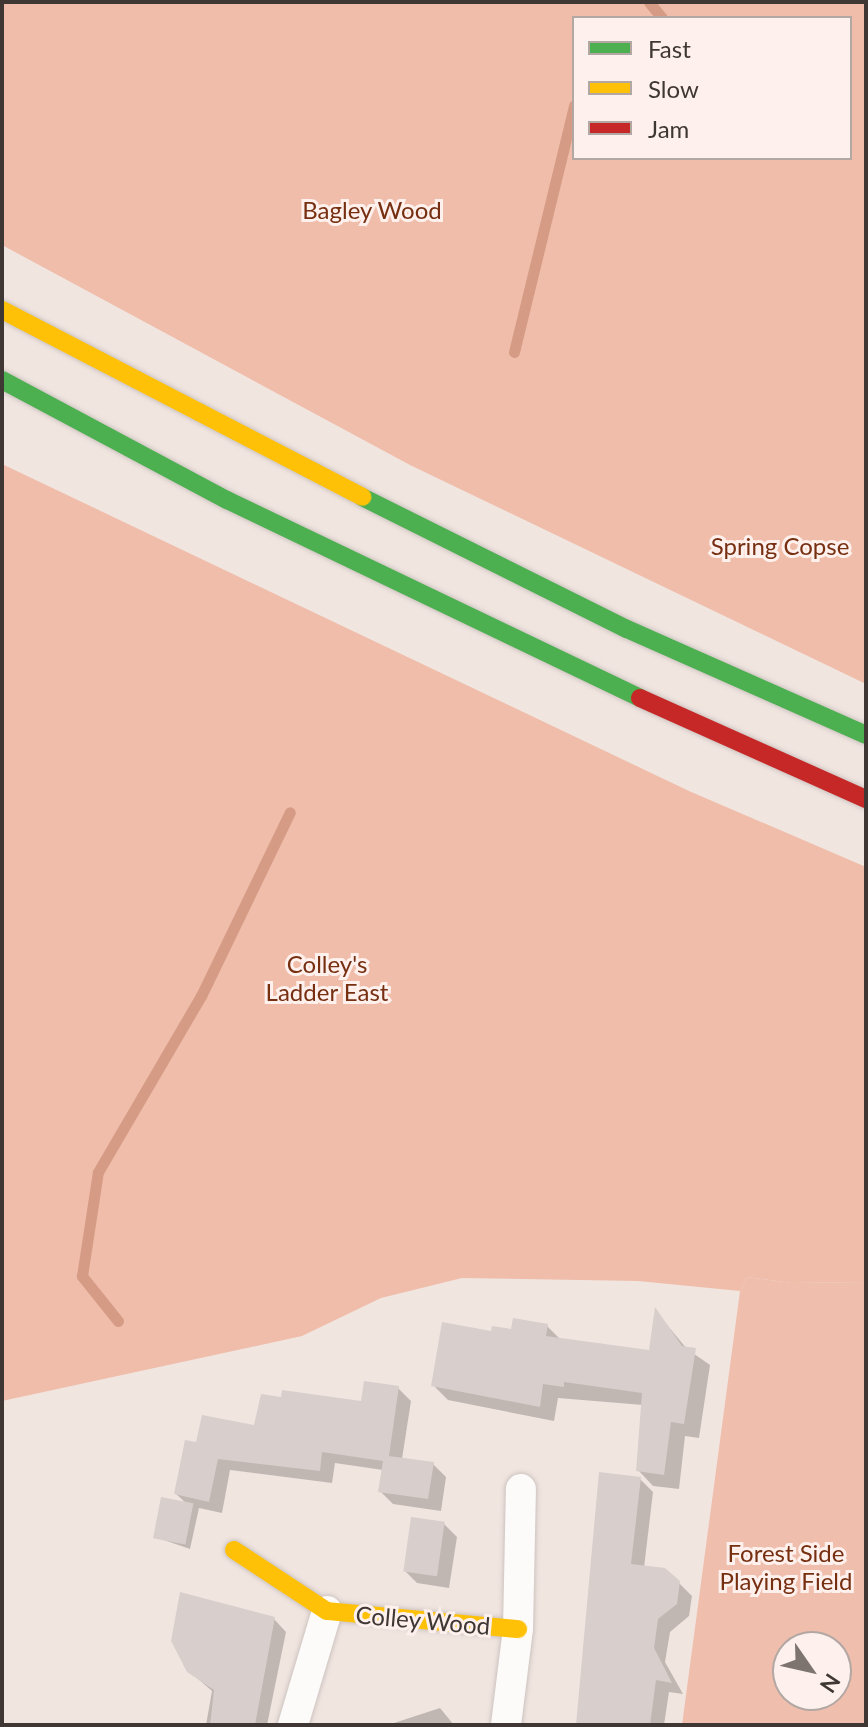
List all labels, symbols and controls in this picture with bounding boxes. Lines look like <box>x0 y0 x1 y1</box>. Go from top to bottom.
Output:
legend <box>572 16 852 160</box>
text: Fast <box>648 34 691 63</box>
text: Slow <box>648 74 699 103</box>
text: Jam <box>648 114 689 143</box>
park label: Bagley Wood <box>302 196 442 224</box>
park label: Spring Copse <box>711 532 849 560</box>
park label: Colley's Ladder East <box>265 950 389 1006</box>
park label: Forest Side Playing Field <box>720 1539 852 1595</box>
street label: Colley Wood <box>354 1600 492 1640</box>
north arrow <box>772 1631 852 1711</box>
text: N <box>815 1669 847 1698</box>

